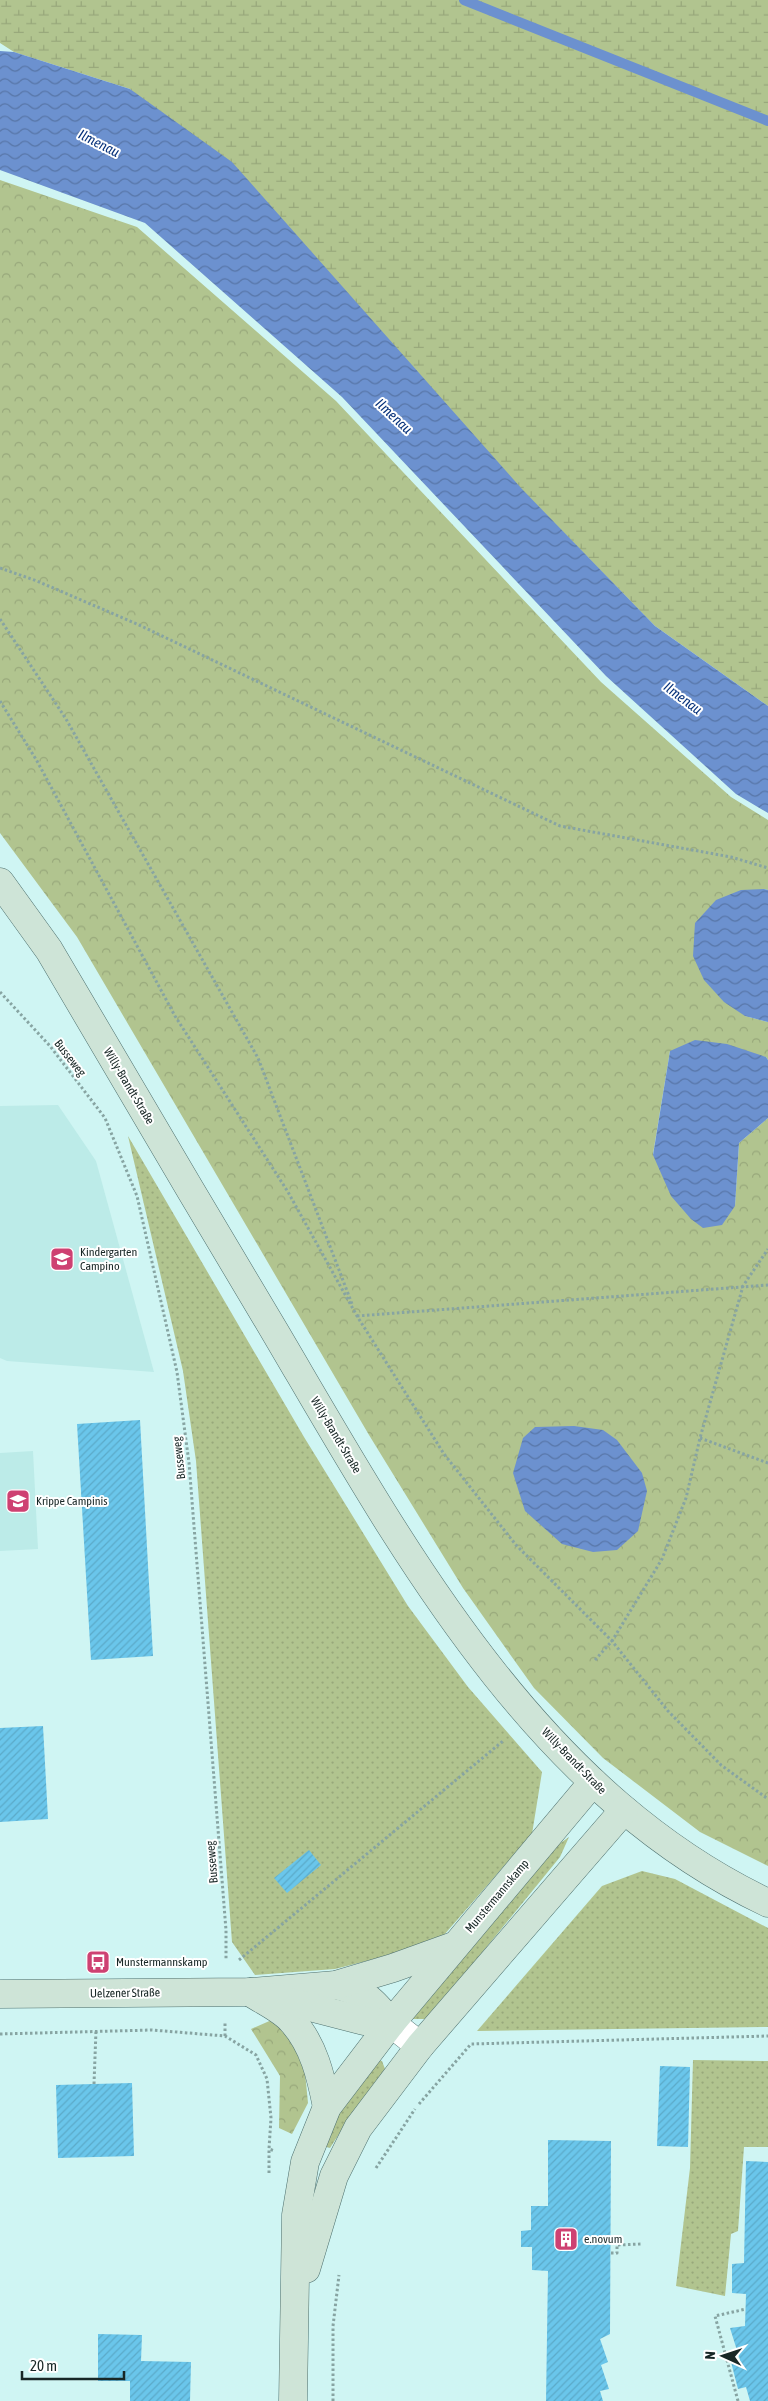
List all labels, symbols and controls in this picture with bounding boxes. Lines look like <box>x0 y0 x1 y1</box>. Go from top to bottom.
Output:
water label: Ilmenau <box>76 126 122 160</box>
water label: Ilmenau <box>373 395 416 437</box>
water label: Ilmenau <box>661 678 705 718</box>
street label: Busseweg <box>51 1037 89 1080</box>
street label: Willy-Brandt-Straße <box>101 1045 157 1127</box>
place label: Kindergarten Campino <box>80 1245 137 1273</box>
school or university icon: Kindergarten Campino <box>49 1246 75 1272</box>
street label: Willy-Brandt-Straße <box>308 1394 364 1476</box>
street label: Busseweg <box>170 1435 188 1480</box>
school or university icon: Krippe Campinis <box>5 1488 31 1514</box>
place label: Krippe Campinis <box>36 1494 108 1508</box>
street label: Willy-Brandt-Straße <box>539 1725 609 1797</box>
street label: Busseweg <box>203 1839 221 1884</box>
street label: Munstermannskamp <box>462 1856 532 1936</box>
bus stop icon: Munstermannskamp <box>85 1949 111 1975</box>
place label: Munstermannskamp <box>116 1955 208 1969</box>
street label: Uelzener Straße <box>90 1985 160 2001</box>
building icon: e.novum <box>553 2226 579 2252</box>
place label: e.novum <box>584 2232 622 2246</box>
north arrow <box>698 2331 748 2381</box>
scale bar <box>22 2348 125 2380</box>
text: N <box>702 2351 718 2360</box>
text: 20 m <box>30 2357 57 2374</box>

